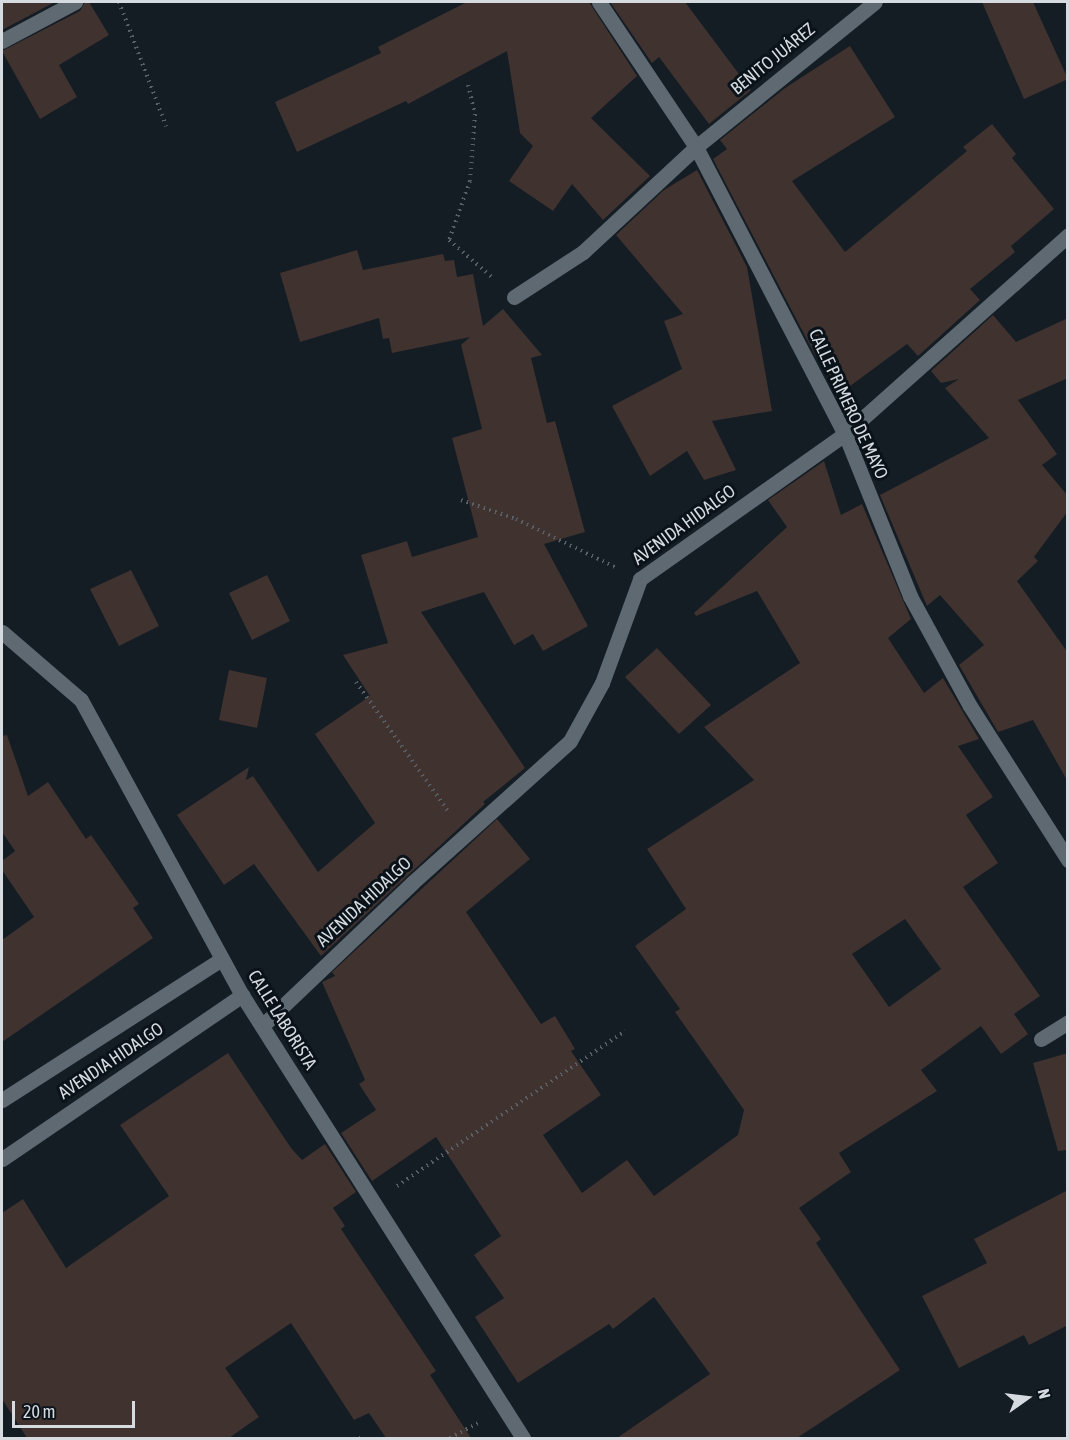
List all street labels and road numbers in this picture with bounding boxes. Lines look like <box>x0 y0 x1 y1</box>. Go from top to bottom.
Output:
street label: BENITO JUÁREZ <box>727 19 819 99</box>
street label: CALLE PRIMERO DE MAYO <box>804 326 892 482</box>
street label: AVENIDA HIDALGO <box>628 480 740 570</box>
street label: AVENIDA HIDALGO <box>312 852 416 952</box>
street label: CALLE LABORISTA <box>243 966 321 1074</box>
street label: AVENDIA HIDALGO <box>54 1018 168 1104</box>

